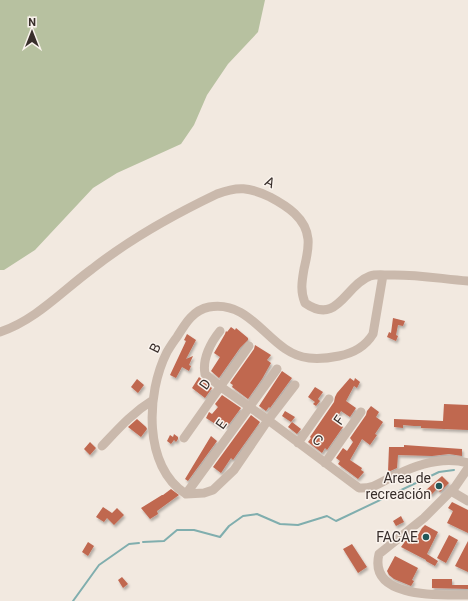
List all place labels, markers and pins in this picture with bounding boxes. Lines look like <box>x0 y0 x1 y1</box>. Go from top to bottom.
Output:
place label: Area de recreación <box>366 470 431 502</box>
marker: Area de recreación <box>434 481 444 491</box>
place label: FACAE <box>376 529 418 545</box>
marker: FACAE <box>421 532 431 542</box>

